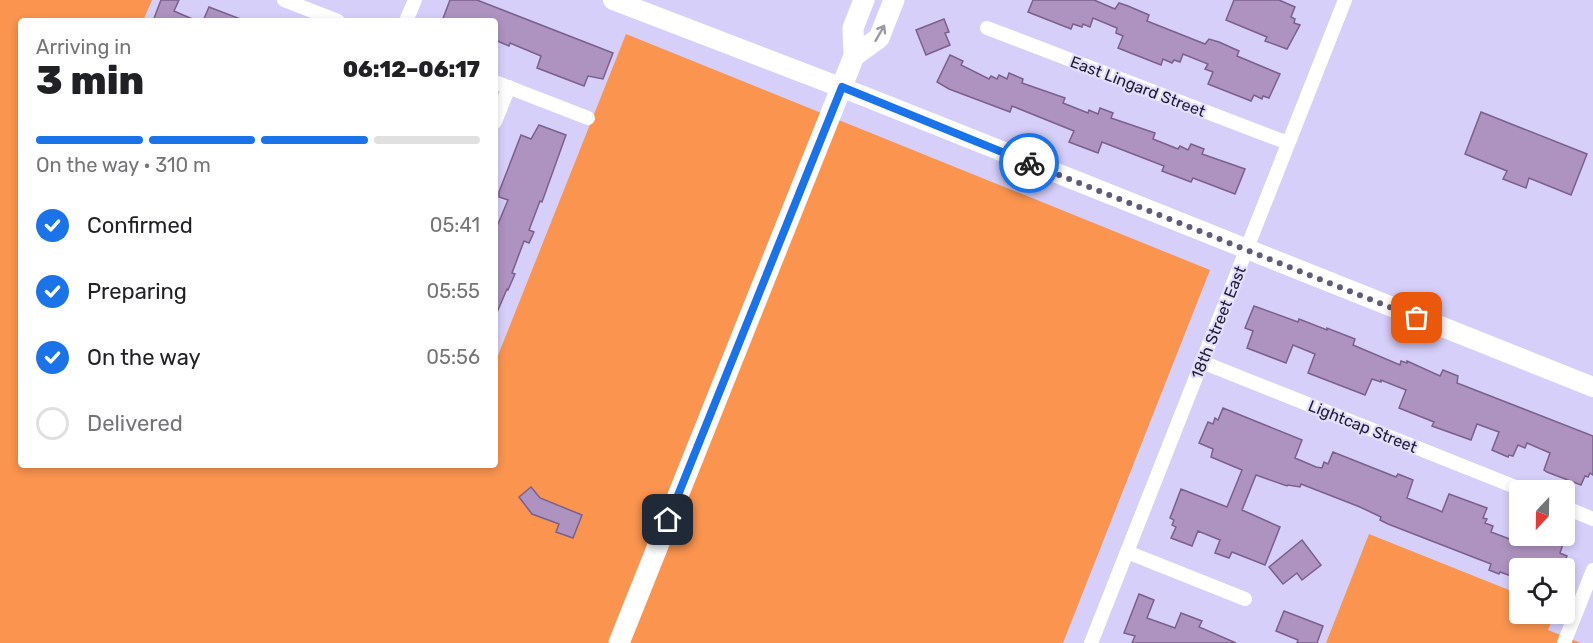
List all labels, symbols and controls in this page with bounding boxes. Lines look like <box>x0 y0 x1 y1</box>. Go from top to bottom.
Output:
one-way arrow <box>873 24 886 41</box>
text: Arriving in <box>36 35 131 59</box>
street label: East Lingard Street <box>1067 52 1208 121</box>
text: 06:12–06:17 <box>343 56 480 83</box>
text: 3 min <box>36 58 144 104</box>
courier <box>999 133 1059 193</box>
icon: bike <box>1013 147 1046 180</box>
text: On the way · 310 m <box>36 153 211 177</box>
icon: check <box>36 209 69 242</box>
text: Confirmed <box>87 212 193 239</box>
text: 05:41 <box>430 213 480 237</box>
street label: 18th Street East <box>1187 263 1250 381</box>
icon: check <box>36 275 69 308</box>
text: Preparing <box>87 278 187 305</box>
text: 05:55 <box>427 279 480 303</box>
pin <box>1391 292 1442 343</box>
icon: bag <box>1400 301 1433 334</box>
icon: check <box>36 341 69 374</box>
text: On the way <box>87 344 201 371</box>
text: 05:56 <box>426 345 480 369</box>
street label: Lightcap Street <box>1306 396 1420 457</box>
text: Delivered <box>87 410 183 437</box>
north arrow <box>1509 480 1575 546</box>
map controls <box>1509 480 1575 624</box>
pin <box>642 494 693 545</box>
icon: home <box>651 503 684 536</box>
button: locate <box>1509 558 1575 624</box>

